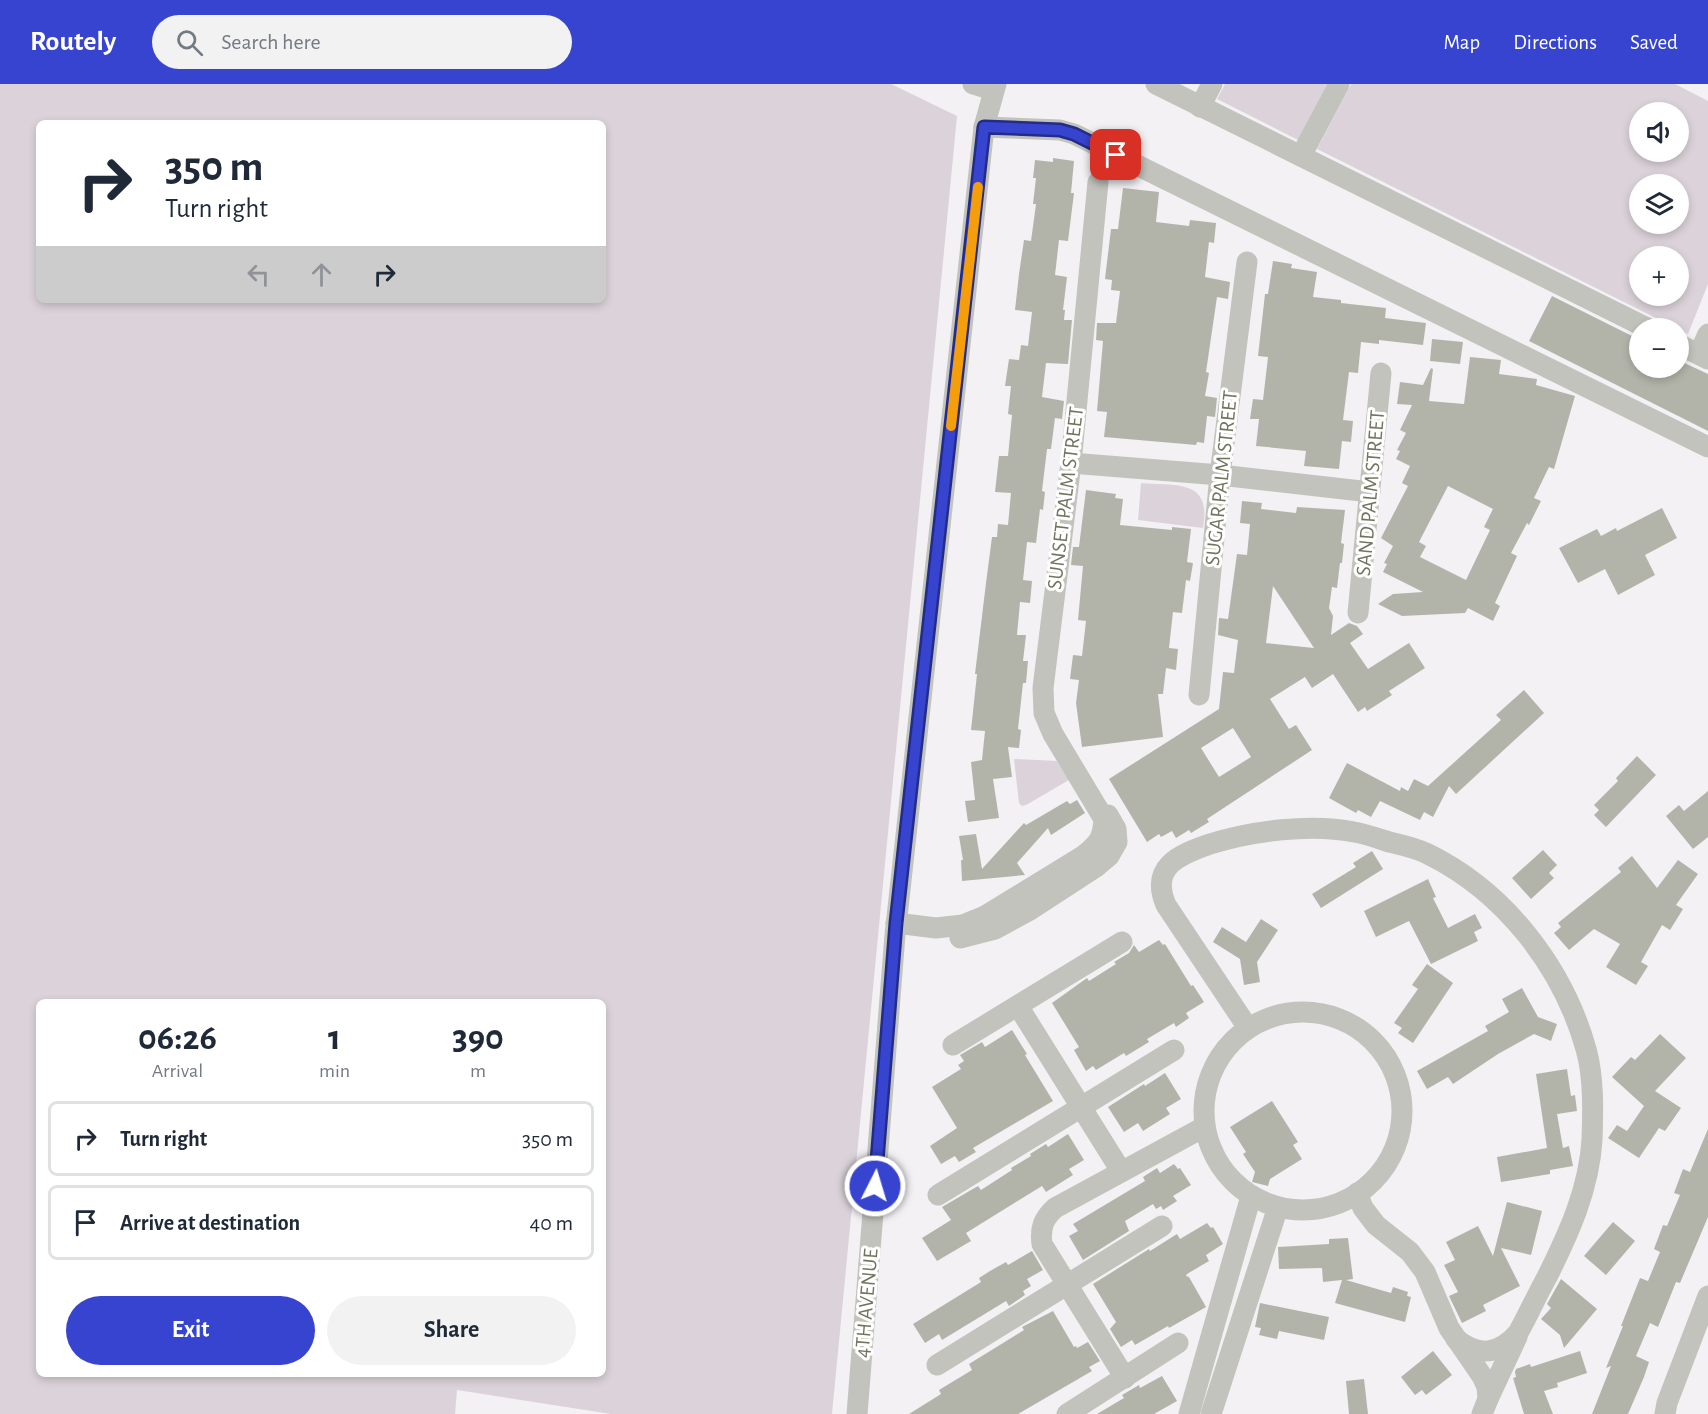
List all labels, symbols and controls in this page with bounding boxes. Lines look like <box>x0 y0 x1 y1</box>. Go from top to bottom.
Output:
search box <box>152 15 572 69</box>
icon: search <box>173 26 206 59</box>
text: Routely <box>30 28 116 56</box>
text: Search here <box>221 31 321 53</box>
text: Map <box>1444 32 1480 53</box>
text: Directions <box>1513 32 1597 53</box>
text: Saved <box>1630 32 1678 53</box>
map controls <box>1629 102 1689 378</box>
button: sound <box>1629 102 1689 162</box>
pin <box>1090 129 1141 180</box>
icon: arrive <box>1099 138 1132 171</box>
icon: right <box>66 144 144 222</box>
text: 350 m <box>165 146 263 188</box>
button: layers <box>1629 174 1689 234</box>
text: Turn right <box>165 195 268 222</box>
button: + <box>1629 246 1689 306</box>
icon: left <box>242 258 275 291</box>
icon: ahead <box>305 258 338 291</box>
icon: right <box>368 258 401 291</box>
button: − <box>1629 318 1689 378</box>
street label: SUGAR PALM STREET <box>1202 390 1241 567</box>
street label: SUNSET PALM STREET <box>1044 405 1087 591</box>
street label: SAND PALM STREET <box>1353 409 1388 577</box>
text: 06:26 <box>138 1020 217 1056</box>
text: 1 <box>328 1020 341 1056</box>
text: 390 <box>452 1020 504 1056</box>
text: Arrival <box>152 1061 203 1081</box>
text: min <box>319 1061 350 1081</box>
text: m <box>470 1061 486 1081</box>
icon: right <box>69 1122 102 1155</box>
text: Turn right <box>120 1128 207 1150</box>
text: 350 m <box>522 1128 573 1150</box>
position arrow <box>843 1154 907 1218</box>
icon: arrive <box>69 1206 102 1239</box>
text: Arrive at destination <box>120 1212 300 1234</box>
text: 40 m <box>530 1212 573 1234</box>
street label: 4TH AVENUE <box>851 1248 882 1358</box>
button: Exit <box>66 1296 315 1365</box>
button: Share <box>327 1296 576 1365</box>

